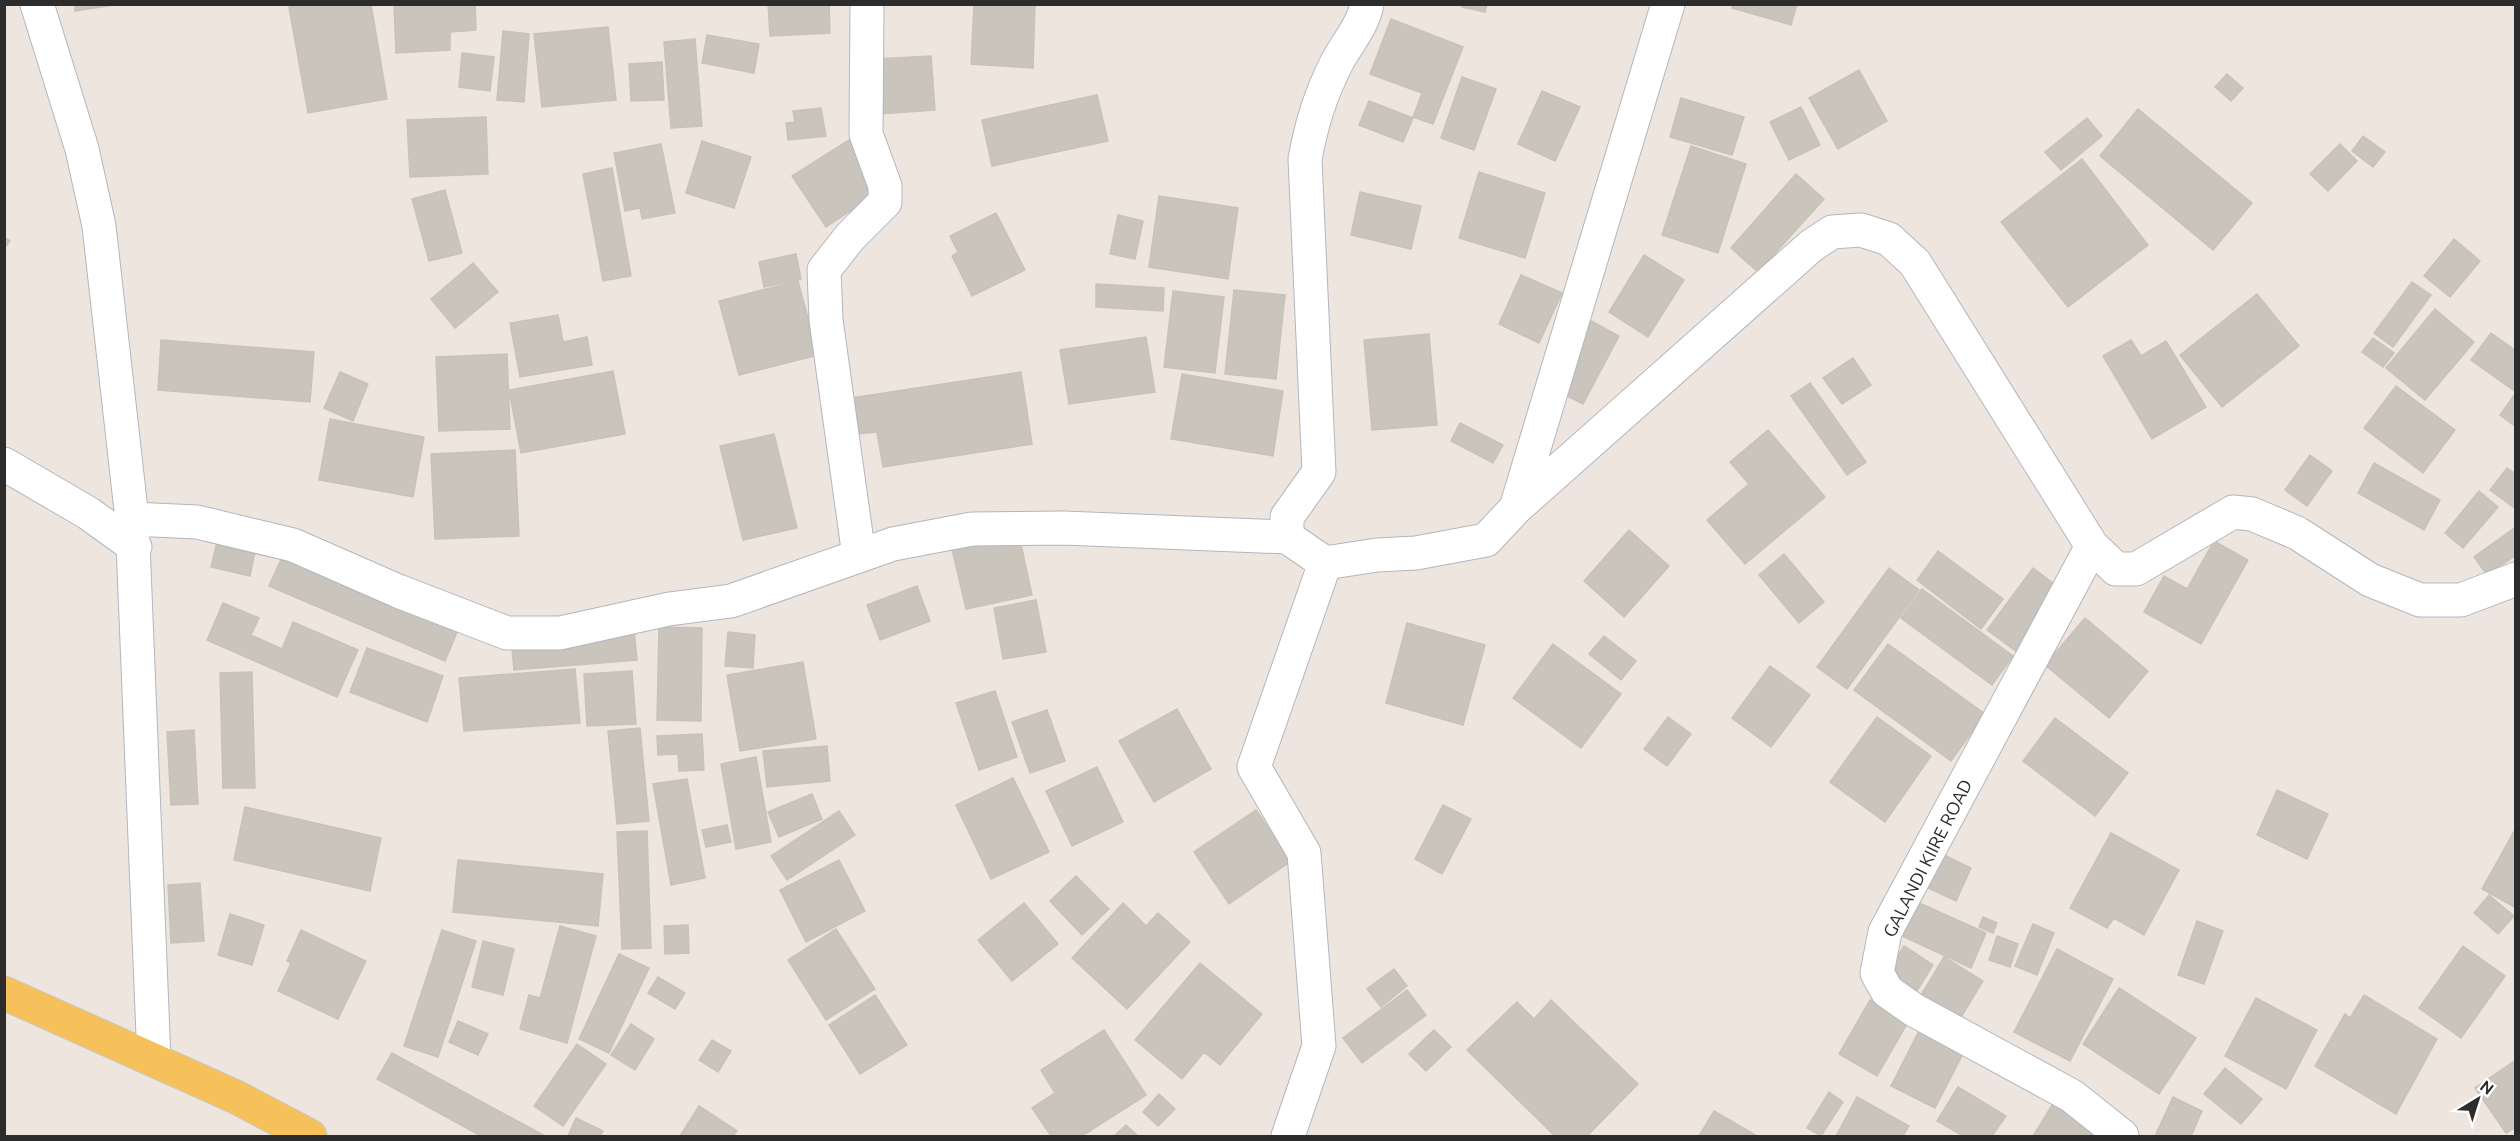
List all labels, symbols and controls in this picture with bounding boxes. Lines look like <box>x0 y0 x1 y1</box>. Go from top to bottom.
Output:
street label: GALANDI KIIRE ROAD <box>1879 776 1975 940</box>
north arrow <box>2448 1069 2508 1129</box>
text: N <box>2477 1076 2497 1098</box>

